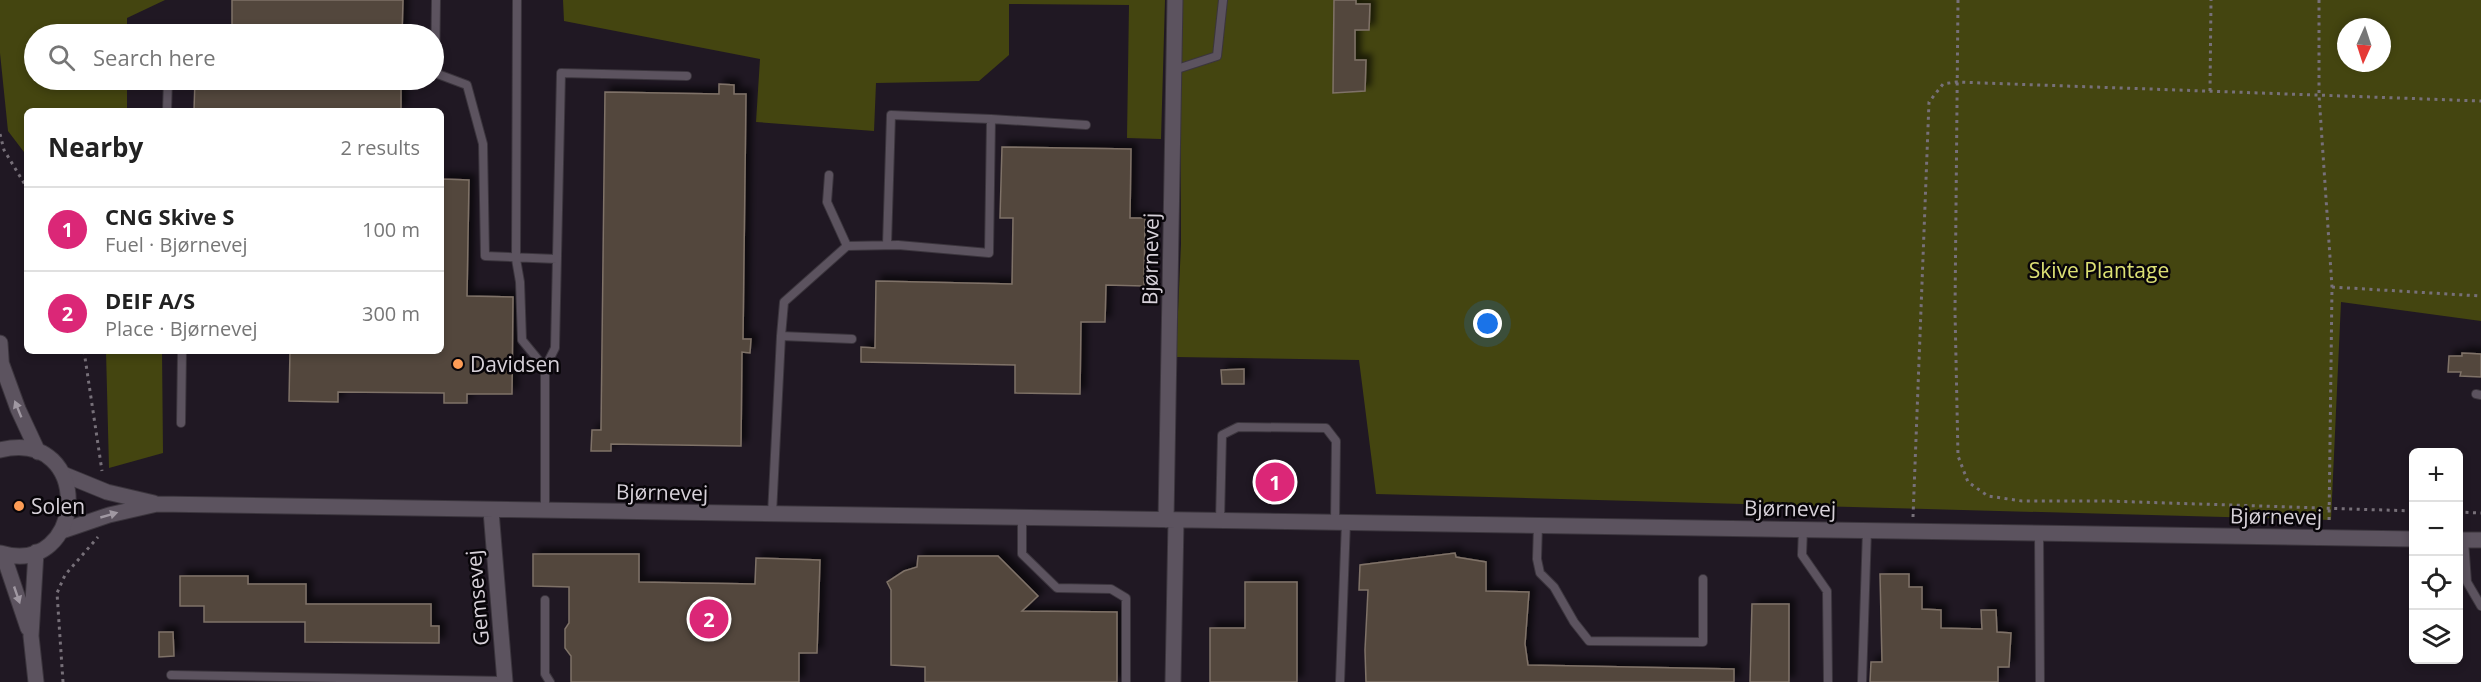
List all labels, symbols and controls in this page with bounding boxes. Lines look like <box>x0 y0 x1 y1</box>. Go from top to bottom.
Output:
north arrow <box>2337 18 2391 72</box>
search box <box>24 24 444 90</box>
icon: search <box>45 41 78 74</box>
text: Search here <box>93 42 216 72</box>
text: Nearby <box>48 129 143 165</box>
text: 2 results <box>340 134 420 161</box>
text: CNG Skive S <box>105 201 234 231</box>
street label: Bjørnevej <box>1135 213 1165 305</box>
text: 1 <box>62 216 73 243</box>
text: 100 m <box>362 216 420 243</box>
text: Fuel · Bjørnevej <box>105 231 247 258</box>
park label: Skive Plantage <box>2029 256 2169 284</box>
text: DEIF A/S <box>105 285 195 315</box>
text: 2 <box>62 300 73 327</box>
text: 300 m <box>362 300 420 327</box>
your location <box>1473 309 1502 338</box>
text: Place · Bjørnevej <box>105 315 258 342</box>
place label: Davidsen <box>470 350 560 378</box>
marker: Davidsen <box>451 357 465 371</box>
one-way arrow <box>13 400 22 418</box>
map controls <box>2409 448 2463 664</box>
button: + <box>2409 448 2463 502</box>
pin: 1 <box>1256 460 1294 504</box>
street label: Bjørnevej <box>616 477 708 507</box>
place label: Solen <box>31 492 85 520</box>
street label: Bjørnevej <box>1744 493 1836 523</box>
marker: Solen <box>12 499 26 513</box>
street label: Bjørnevej <box>2230 501 2322 531</box>
button: − <box>2409 502 2463 556</box>
one-way arrow <box>100 510 118 520</box>
street label: Gemsevej <box>459 549 495 647</box>
button: locate <box>2409 556 2463 610</box>
one-way arrow <box>13 586 22 604</box>
pin: 2 <box>690 596 728 642</box>
button: layers <box>2409 610 2463 664</box>

